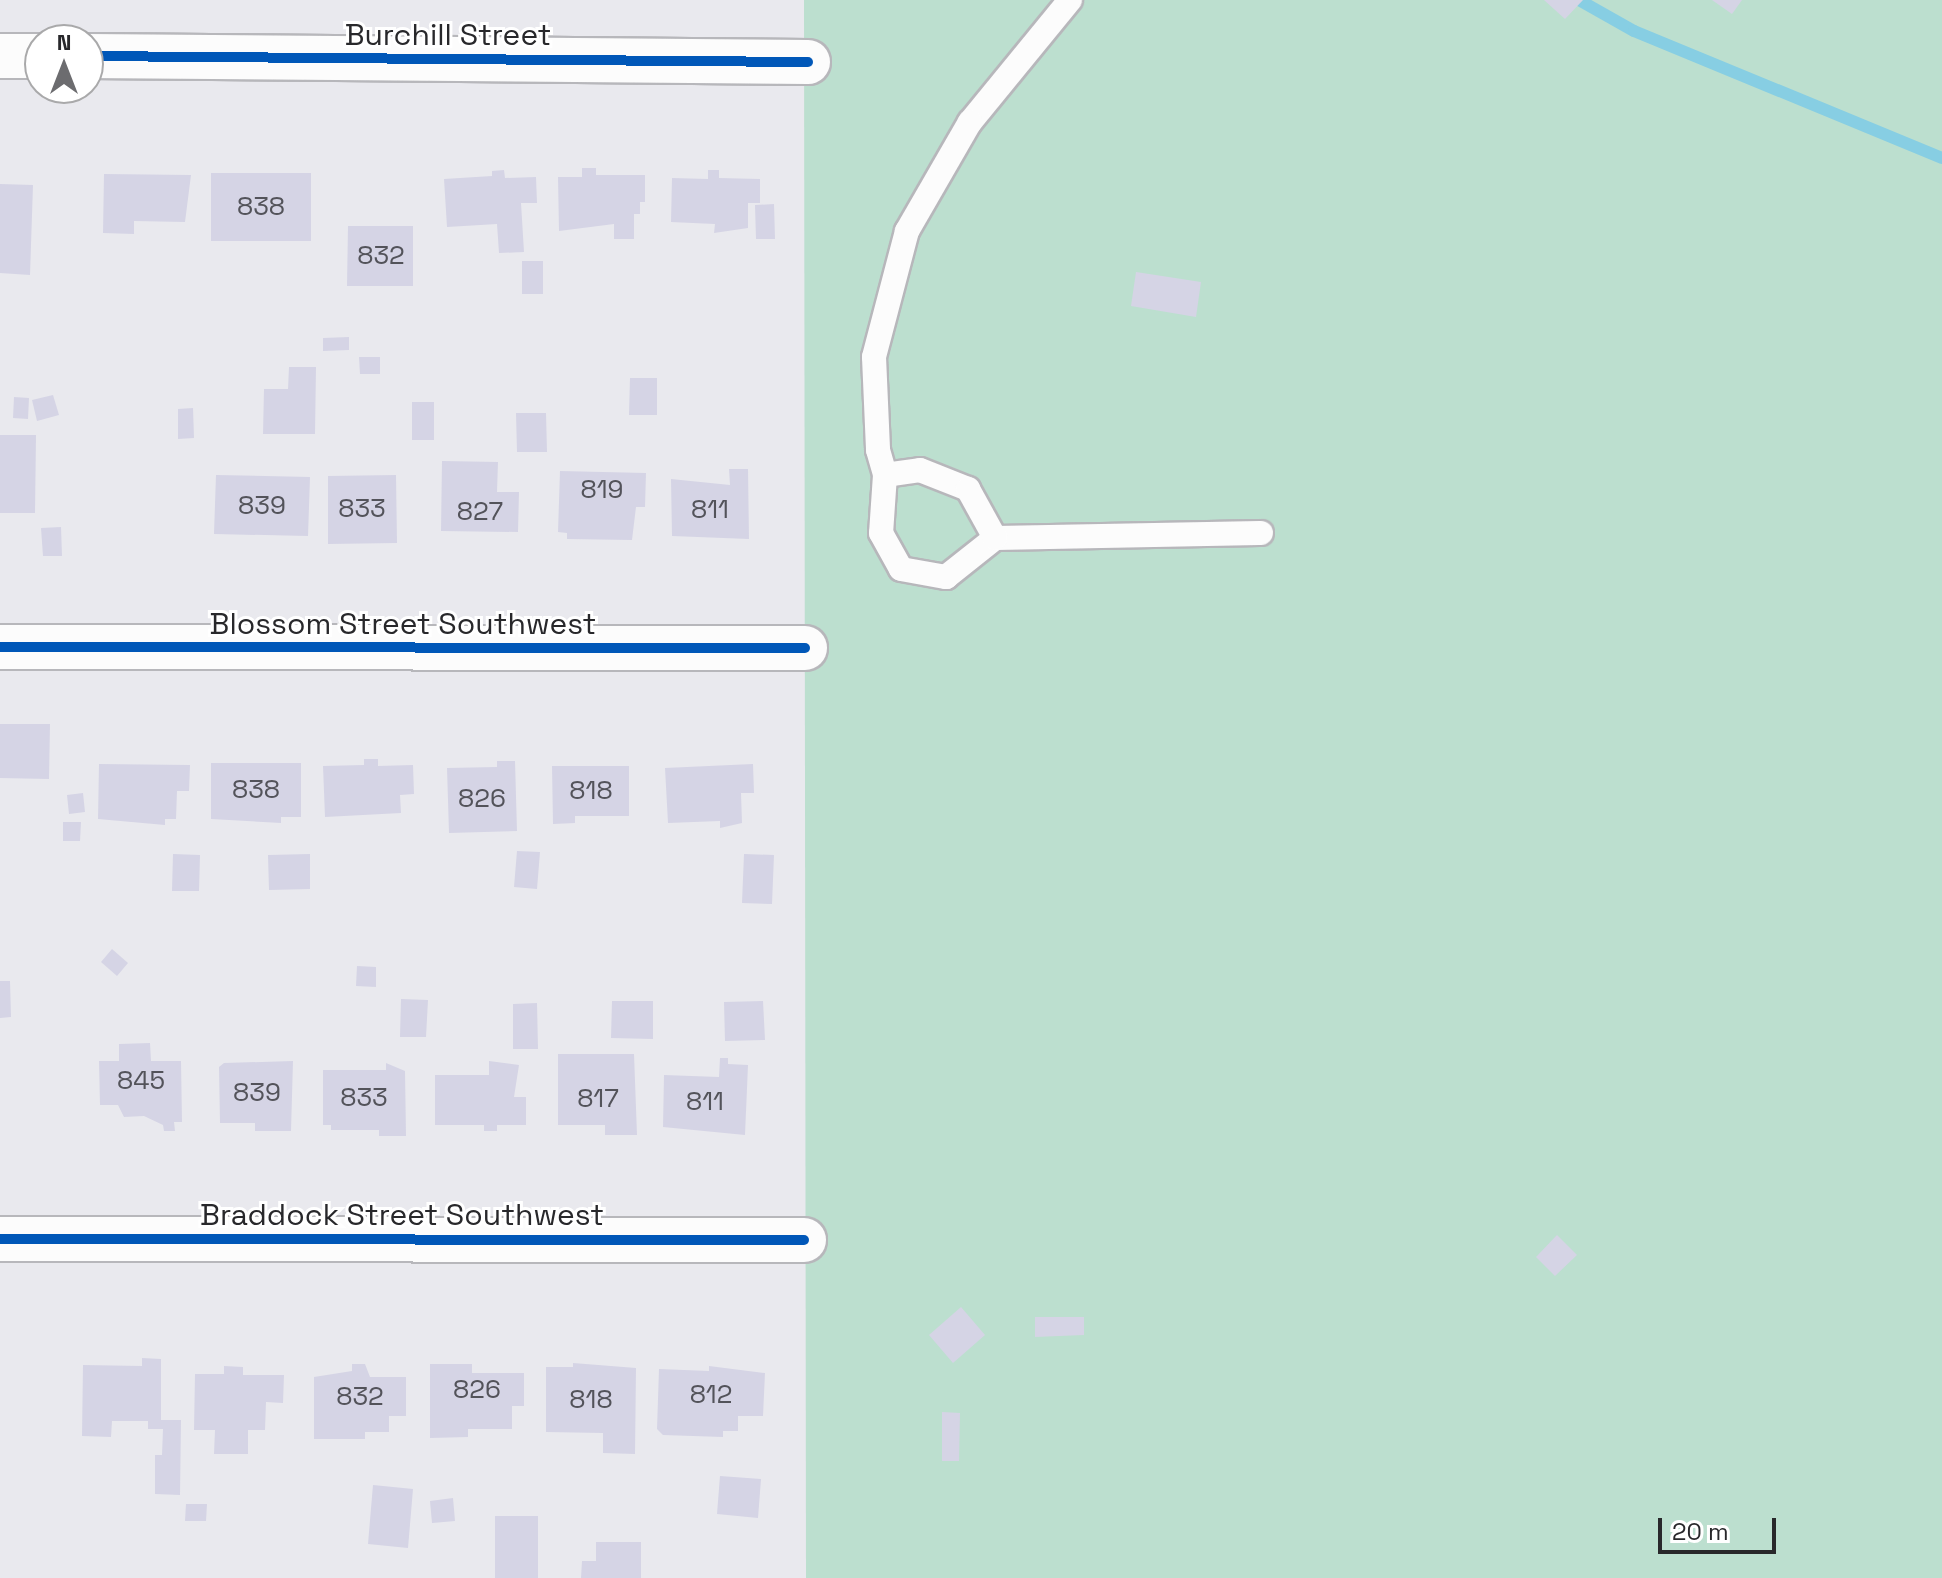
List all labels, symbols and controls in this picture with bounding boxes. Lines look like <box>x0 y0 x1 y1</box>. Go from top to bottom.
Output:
street label: Burchill Street <box>345 17 551 53</box>
north arrow <box>24 24 104 104</box>
text: N <box>57 28 71 56</box>
house number: 838 <box>237 191 285 223</box>
house number: 832 <box>357 240 405 272</box>
house number: 819 <box>581 474 623 506</box>
house number: 839 <box>238 490 286 522</box>
house number: 833 <box>338 493 386 525</box>
house number: 811 <box>691 494 729 526</box>
house number: 827 <box>457 496 503 528</box>
street label: Blossom Street Southwest <box>210 606 596 642</box>
house number: 838 <box>232 774 280 806</box>
house number: 818 <box>569 775 613 807</box>
house number: 826 <box>458 783 506 815</box>
house number: 845 <box>117 1065 165 1097</box>
house number: 839 <box>233 1077 281 1109</box>
house number: 833 <box>340 1082 388 1114</box>
house number: 817 <box>577 1083 619 1115</box>
house number: 811 <box>686 1086 724 1118</box>
street label: Braddock Street Southwest <box>200 1197 604 1233</box>
house number: 826 <box>453 1374 501 1406</box>
house number: 812 <box>690 1379 732 1411</box>
house number: 832 <box>336 1381 384 1413</box>
house number: 818 <box>569 1384 613 1416</box>
scale bar <box>1662 1502 1780 1552</box>
text: 20 m <box>1672 1516 1729 1547</box>

